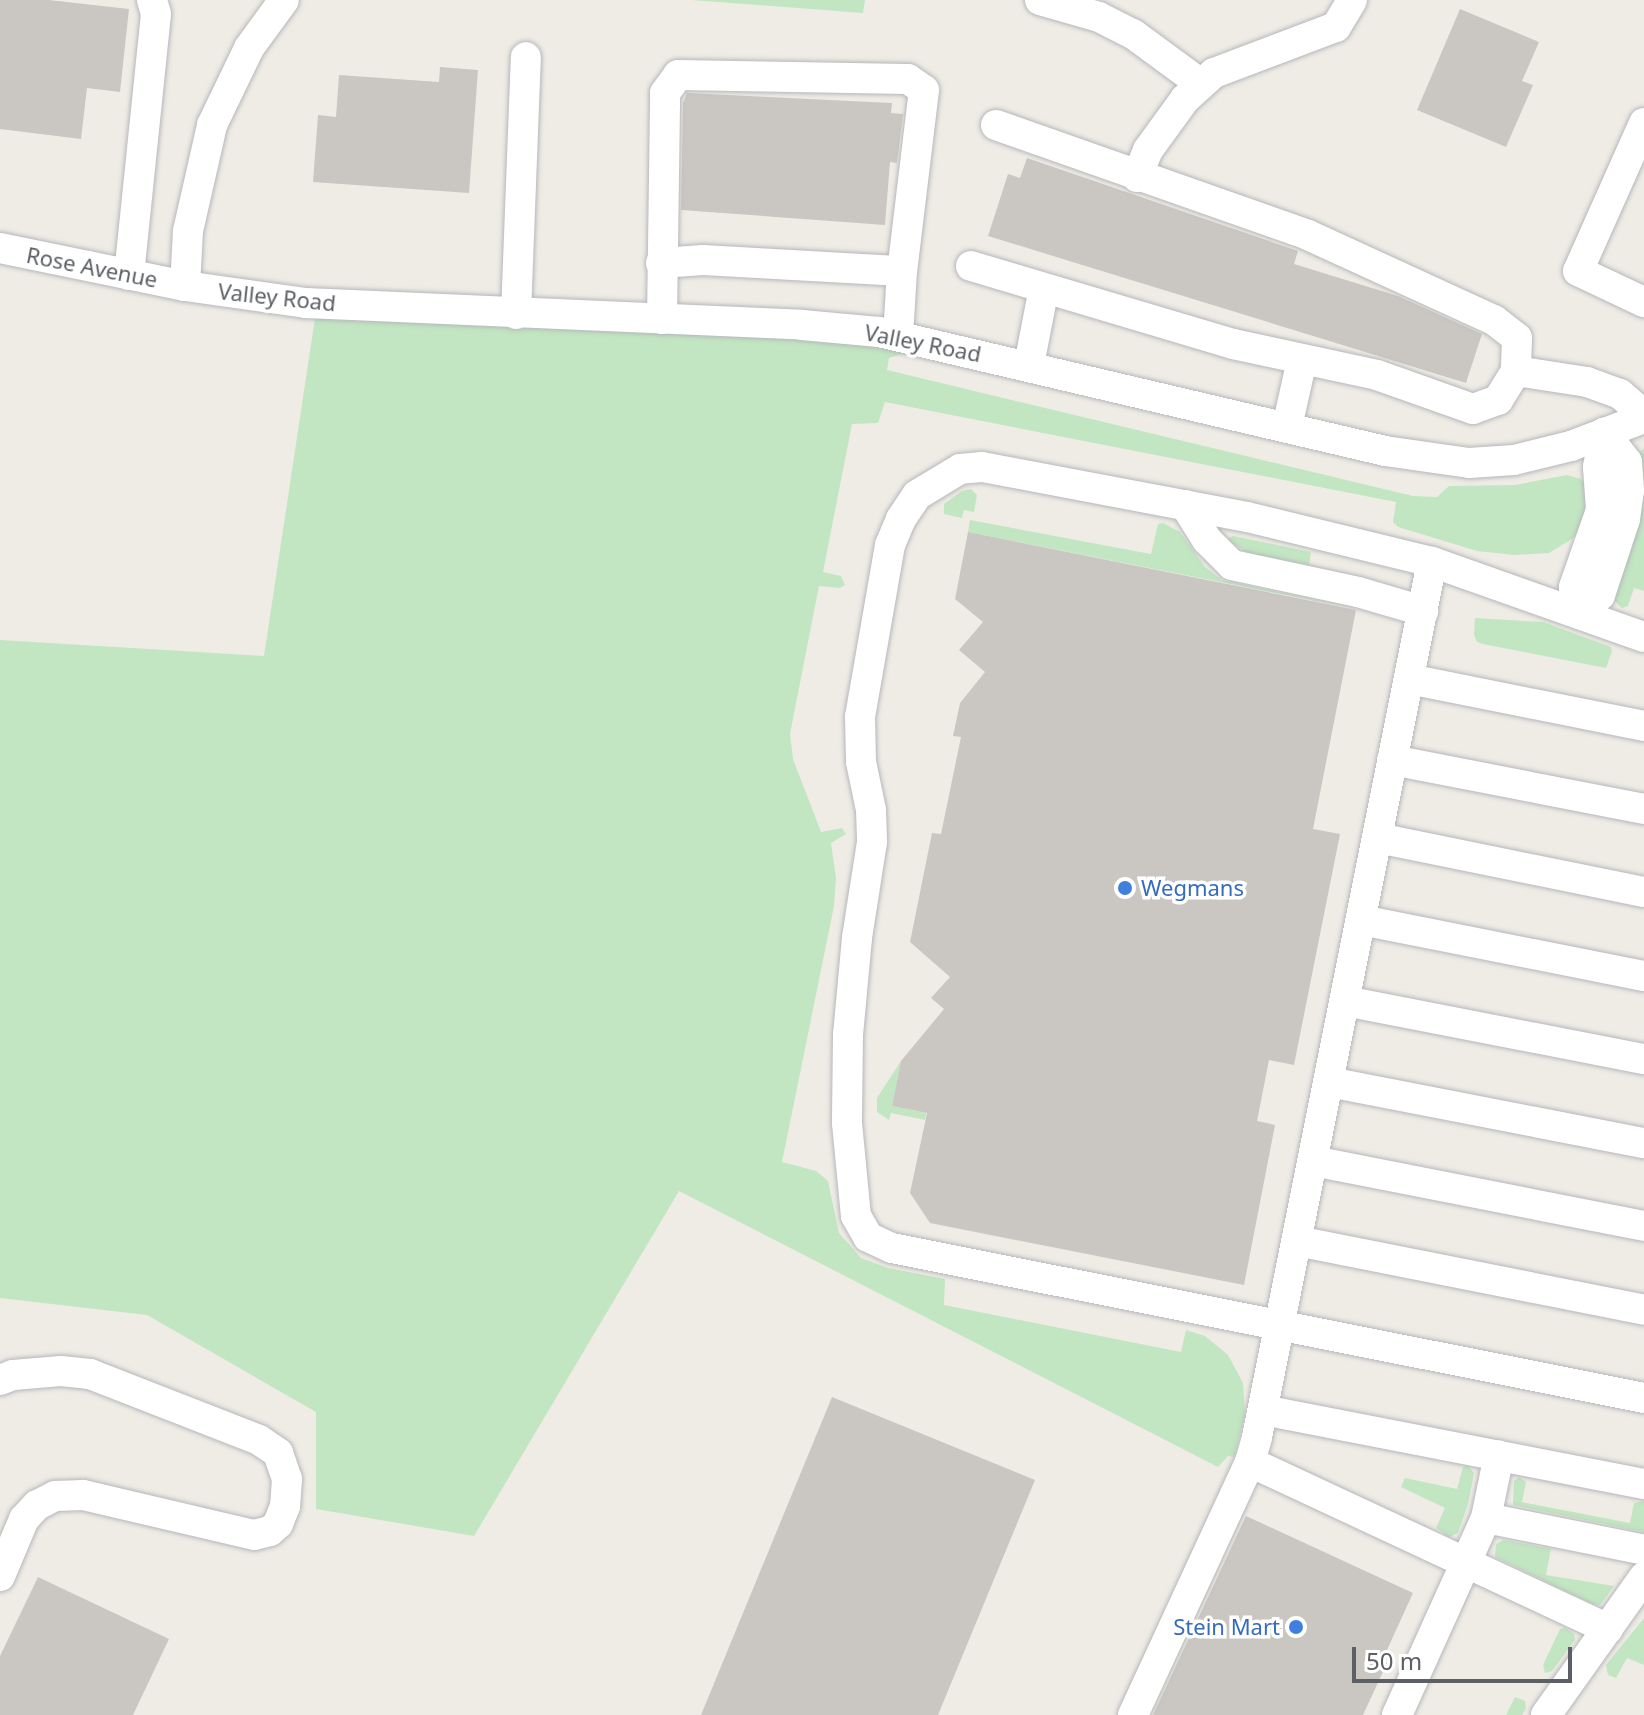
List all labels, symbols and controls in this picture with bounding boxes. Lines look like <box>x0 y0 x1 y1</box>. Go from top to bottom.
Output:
street label: Rose Avenue <box>24 241 160 293</box>
street label: Valley Road <box>217 278 337 316</box>
street label: Valley Road <box>862 319 984 367</box>
place label: Wegmans <box>1141 875 1244 901</box>
marker: Wegmans <box>1116 879 1134 897</box>
place label: Stein Mart <box>1173 1614 1280 1640</box>
marker: Stein Mart <box>1287 1618 1305 1636</box>
scale bar <box>1356 1631 1576 1681</box>
text: 50 m <box>1366 1644 1422 1677</box>

